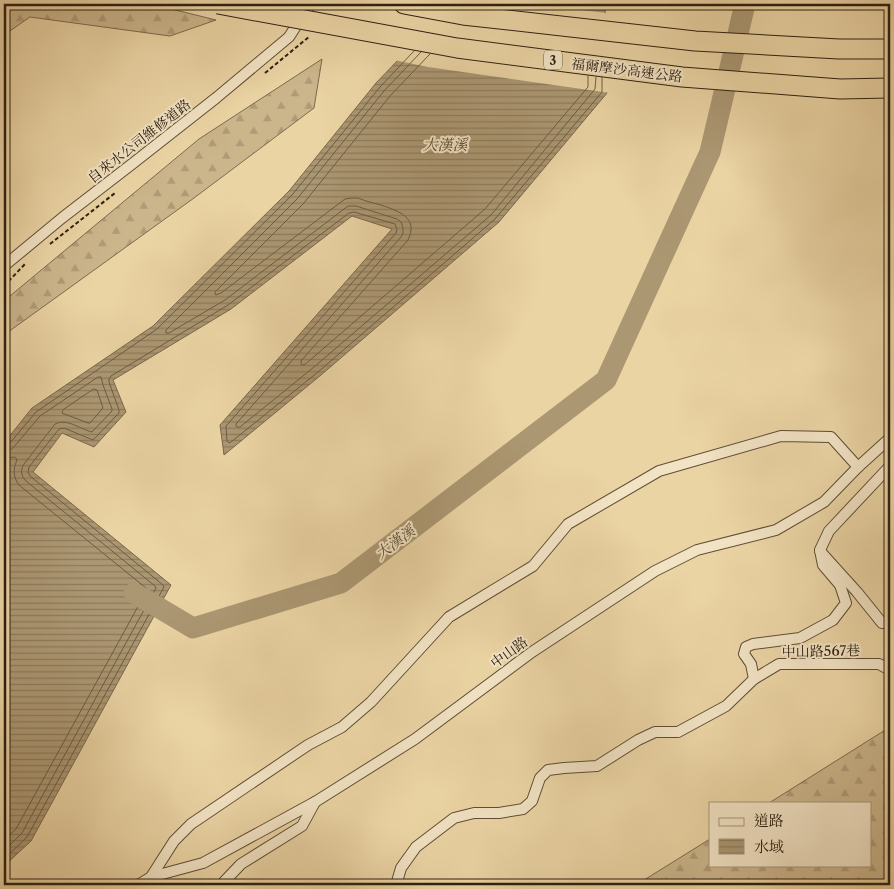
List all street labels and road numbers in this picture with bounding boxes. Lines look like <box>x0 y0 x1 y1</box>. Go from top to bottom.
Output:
road number: 3 <box>544 50 562 70</box>
street label: 福爾摩沙高速公路 <box>570 54 684 86</box>
street label: 自來水公司維修道路 <box>84 95 194 187</box>
street label: 中山路 <box>487 632 531 672</box>
street label: 中山路567巷 <box>782 641 860 661</box>

